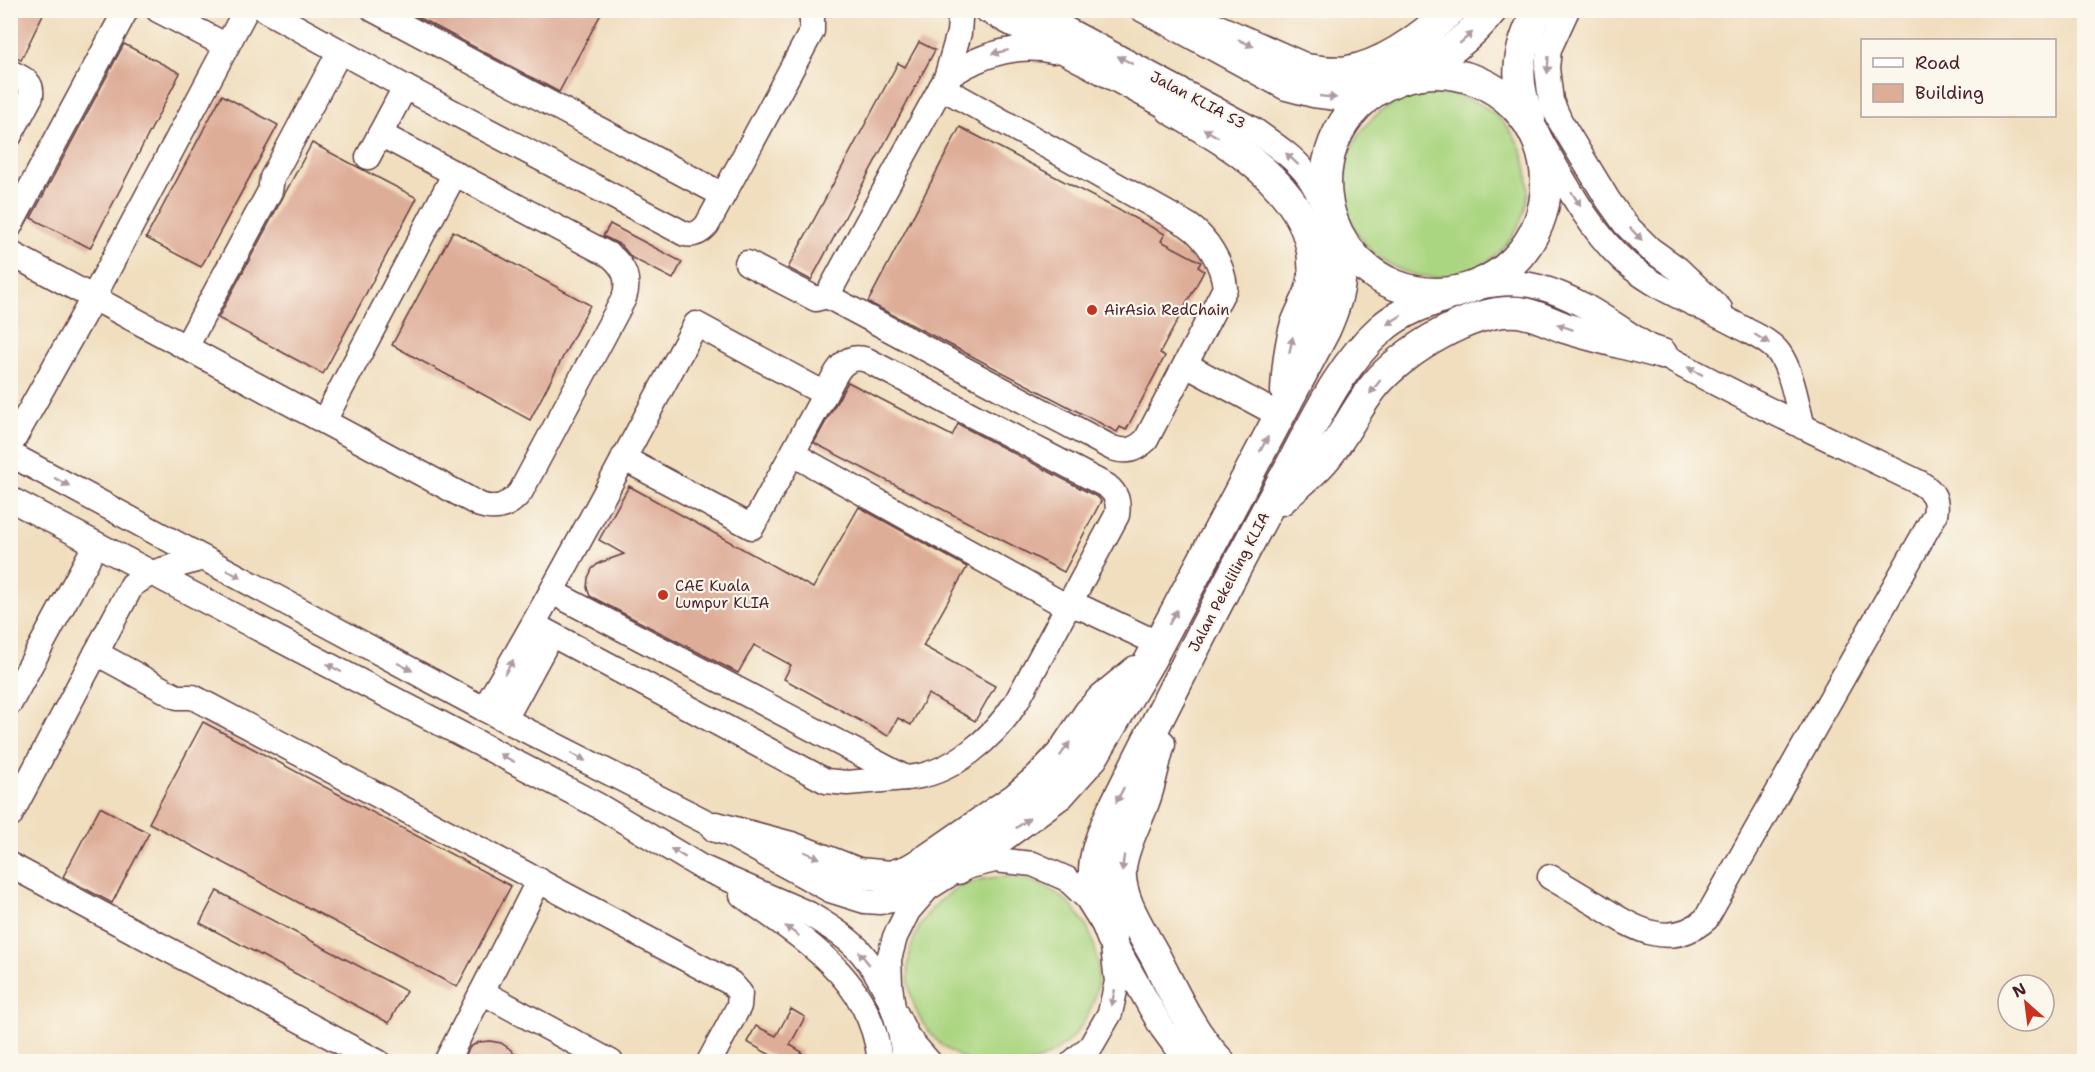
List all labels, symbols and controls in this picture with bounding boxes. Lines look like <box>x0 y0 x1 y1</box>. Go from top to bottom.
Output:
one-way arrow <box>1458 32 1473 45</box>
one-way arrow <box>1237 38 1254 47</box>
legend <box>1861 39 2056 117</box>
one-way arrow <box>991 48 1010 57</box>
text: Road <box>1915 51 1960 75</box>
one-way arrow <box>1116 55 1133 65</box>
one-way arrow <box>1543 55 1552 74</box>
street label: Jalan KLIA S3 <box>1147 66 1249 134</box>
text: Building <box>1915 81 1984 105</box>
one-way arrow <box>1318 92 1337 102</box>
one-way arrow <box>1202 128 1219 138</box>
one-way arrow <box>1285 153 1300 166</box>
one-way arrow <box>1571 191 1582 207</box>
one-way arrow <box>1628 227 1642 241</box>
place label: AirAsia RedChain <box>1104 300 1230 320</box>
marker: AirAsia RedChain <box>1085 303 1099 317</box>
one-way arrow <box>1386 314 1402 325</box>
one-way arrow <box>1556 322 1574 331</box>
one-way arrow <box>1753 334 1770 345</box>
one-way arrow <box>1287 335 1296 354</box>
one-way arrow <box>1687 367 1704 376</box>
one-way arrow <box>1369 379 1381 394</box>
one-way arrow <box>1259 436 1268 453</box>
one-way arrow <box>54 477 71 487</box>
street label: Jalan Pekeliling KLIA <box>1184 509 1274 655</box>
one-way arrow <box>225 569 242 579</box>
place label: CAE Kuala Lumpur KLIA <box>675 576 769 613</box>
marker: CAE Kuala Lumpur KLIA <box>656 588 670 602</box>
one-way arrow <box>1168 608 1178 625</box>
one-way arrow <box>503 659 514 675</box>
one-way arrow <box>397 662 414 672</box>
one-way arrow <box>325 663 342 673</box>
one-way arrow <box>1059 741 1071 757</box>
one-way arrow <box>570 752 587 762</box>
one-way arrow <box>498 753 515 763</box>
one-way arrow <box>1115 786 1125 804</box>
one-way arrow <box>1014 817 1030 829</box>
one-way arrow <box>670 847 686 858</box>
one-way arrow <box>803 851 821 860</box>
one-way arrow <box>1118 853 1127 872</box>
one-way arrow <box>784 926 800 938</box>
one-way arrow <box>859 950 871 965</box>
north arrow <box>1996 973 2056 1033</box>
text: N <box>2009 978 2030 1002</box>
one-way arrow <box>1108 989 1118 1007</box>

